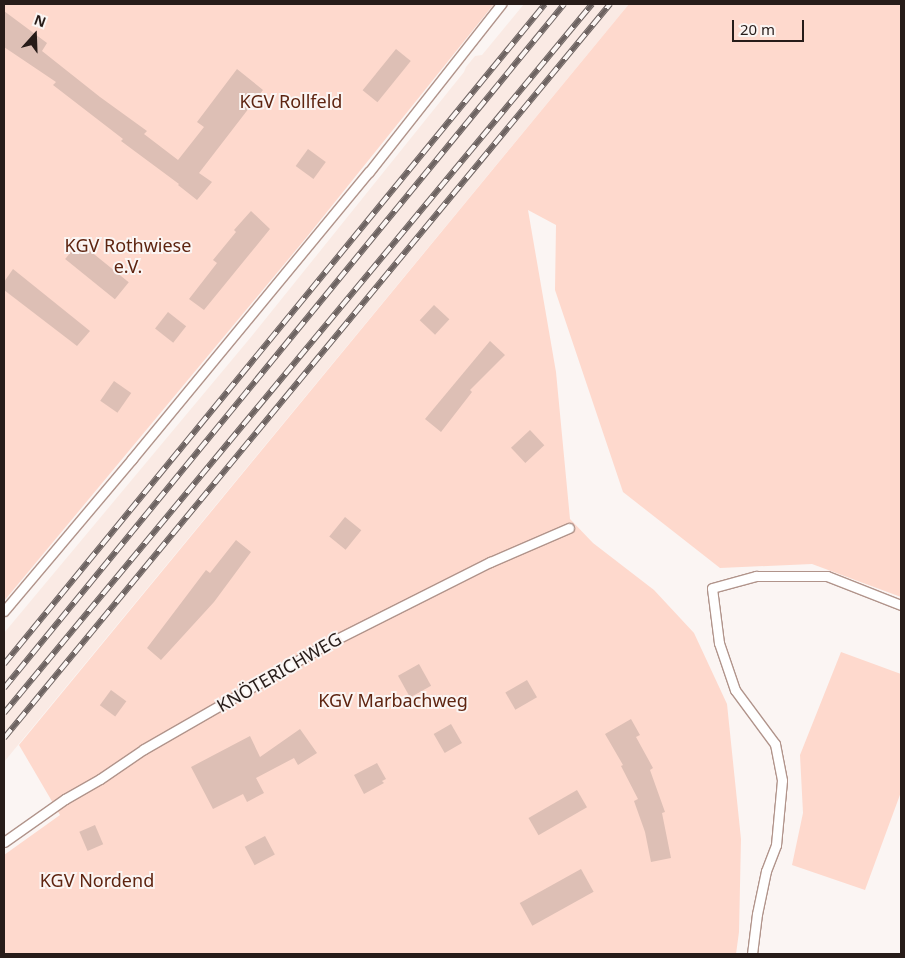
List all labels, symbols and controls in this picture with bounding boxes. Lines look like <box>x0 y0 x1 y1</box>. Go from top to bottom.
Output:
north arrow <box>10 10 60 60</box>
text: N <box>32 10 49 31</box>
scale bar <box>735 10 808 42</box>
text: 20 m <box>740 19 775 39</box>
park label: KGV Rollfeld <box>240 90 342 112</box>
park label: KGV Rothwiese e.V. <box>65 235 191 278</box>
street label: KNÖTERICHWEG <box>213 628 345 716</box>
park label: KGV Marbachweg <box>318 689 468 711</box>
park label: KGV Nordend <box>40 869 154 891</box>

